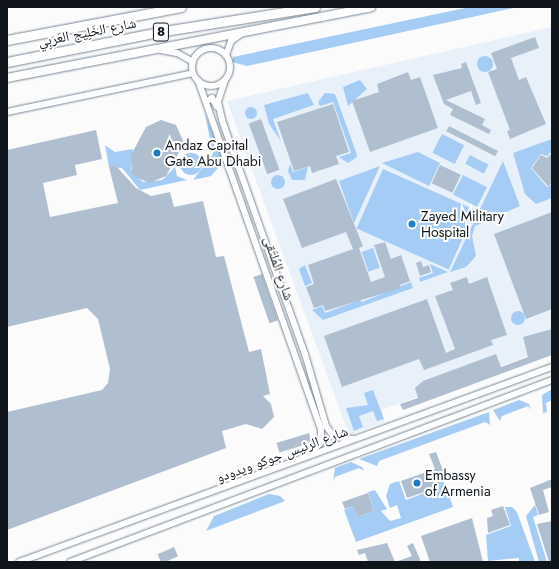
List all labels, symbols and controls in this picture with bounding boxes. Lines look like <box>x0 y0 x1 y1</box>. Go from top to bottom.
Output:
street label: شارع الخَلِيج العَربِي <box>36 14 138 50</box>
road number: 8 <box>152 21 170 43</box>
place label: Andaz Capital Gate Abu Dhabi <box>165 137 261 170</box>
marker: Andaz Capital Gate Abu Dhabi <box>152 148 162 158</box>
place label: Zayed Military Hospital <box>421 208 504 240</box>
marker: Zayed Military Hospital <box>406 218 418 230</box>
street label: شارع المُلتَقى <box>260 234 298 302</box>
street label: شارع الرئيس جوكو ويدودو <box>214 422 350 486</box>
place label: Embassy of Armenia <box>425 467 491 500</box>
marker: Embassy of Armenia <box>412 478 422 488</box>

